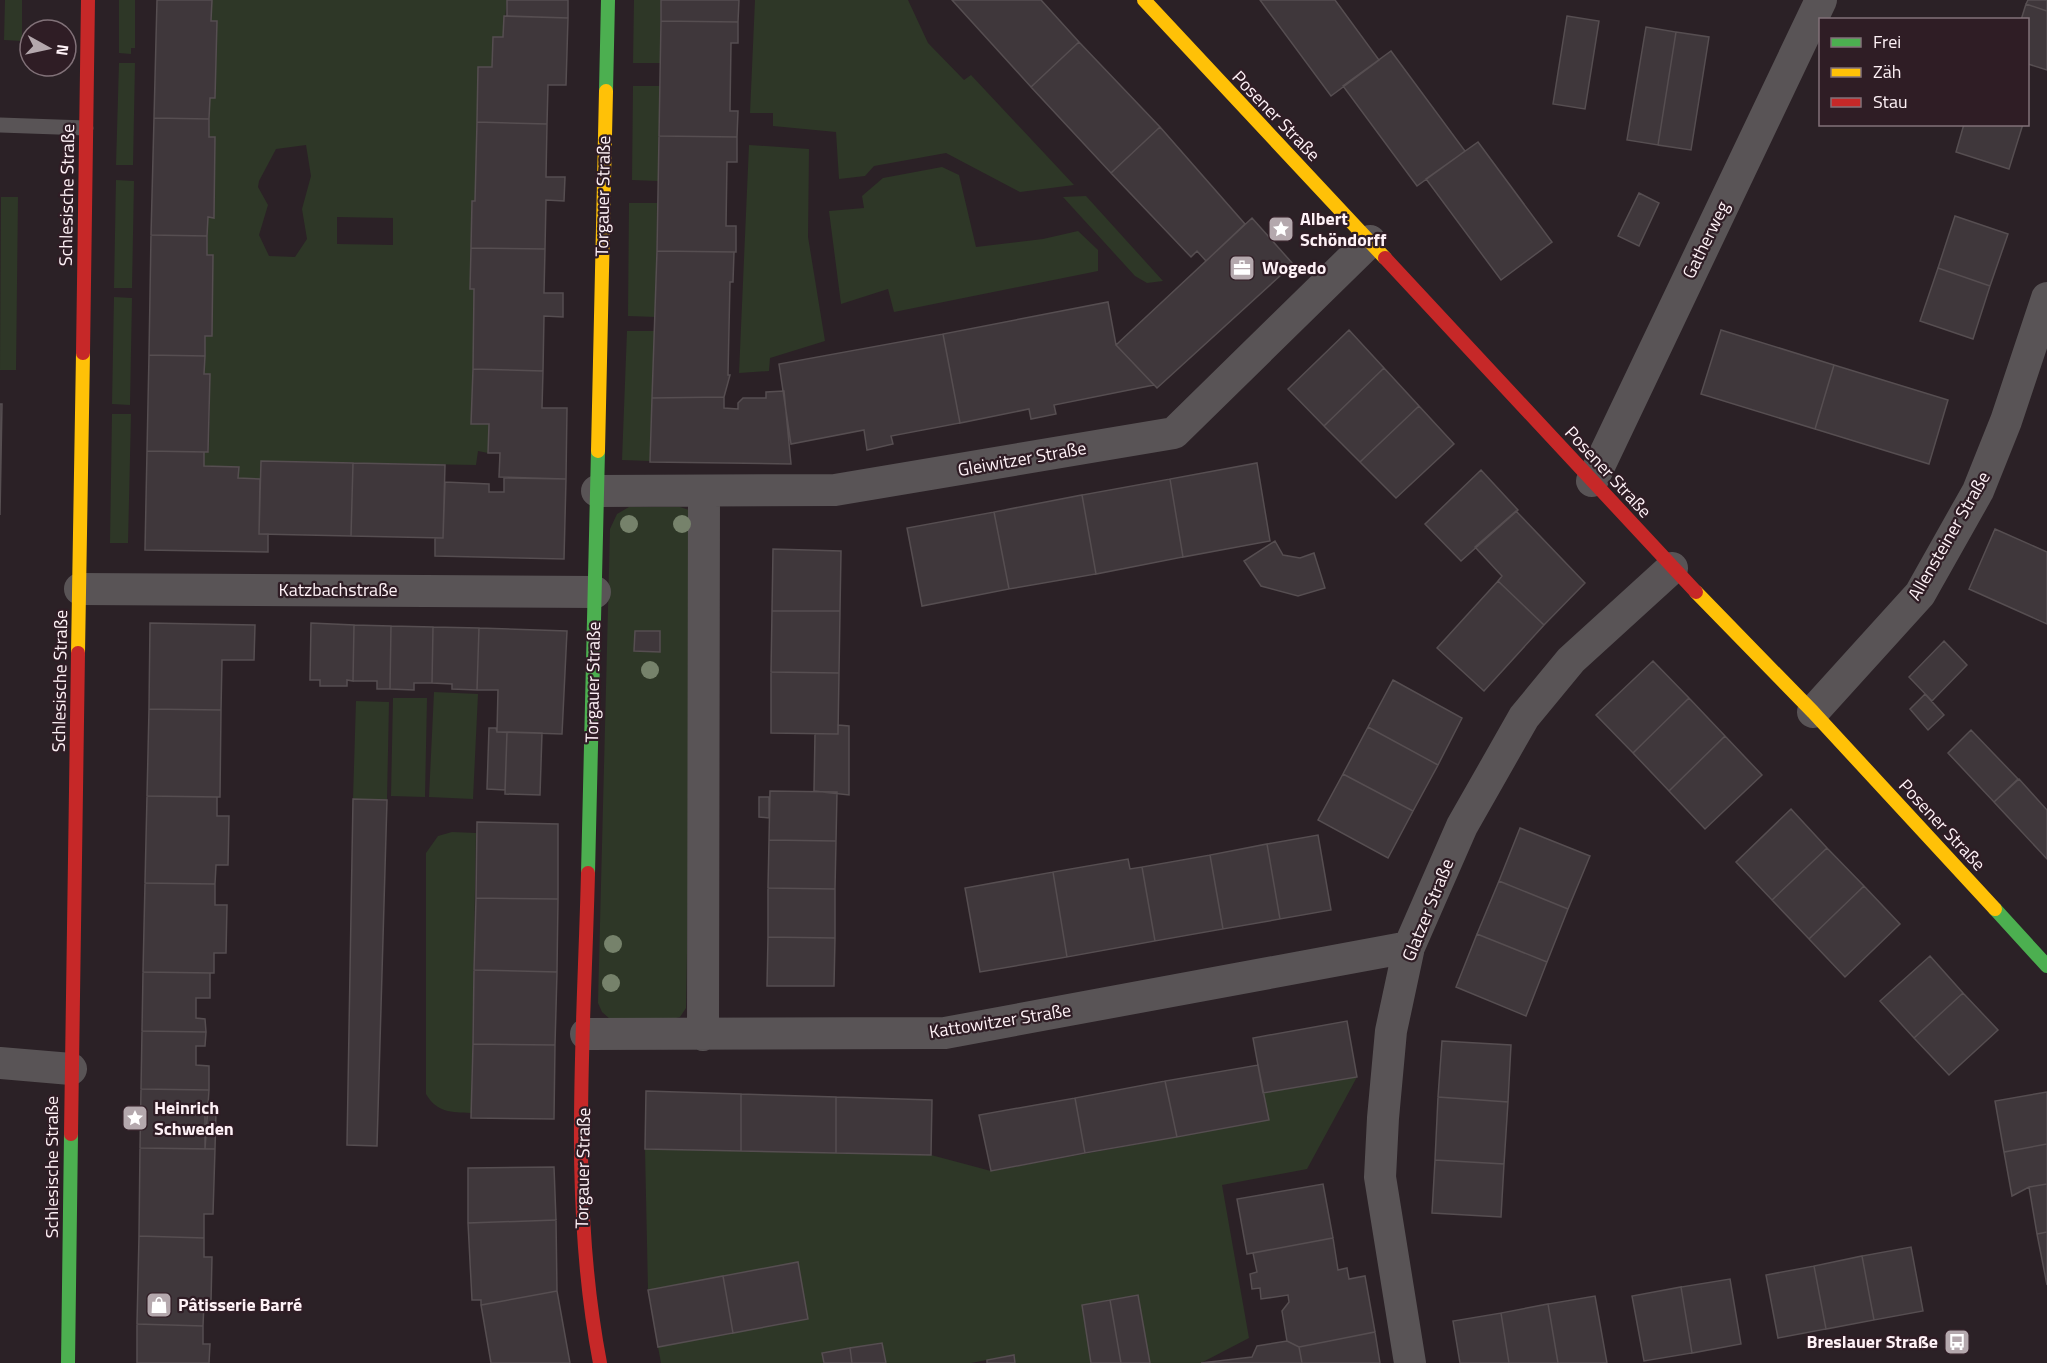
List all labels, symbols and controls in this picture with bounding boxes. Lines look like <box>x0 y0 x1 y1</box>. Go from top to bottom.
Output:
north arrow <box>18 18 78 78</box>
legend <box>1819 18 2029 126</box>
text: Frei <box>1873 28 1901 55</box>
text: N <box>50 43 76 57</box>
text: Zäh <box>1873 58 1901 85</box>
street label: Posener Straße <box>1226 64 1327 167</box>
text: Stau <box>1873 88 1908 115</box>
street label: Schlesische Straße <box>52 124 81 266</box>
street label: Torgauer Straße <box>588 135 617 257</box>
street label: Gatherweg <box>1675 196 1736 283</box>
place label: Albert Schöndorff <box>1300 205 1387 253</box>
place icon: Albert Schöndorff <box>1266 214 1296 244</box>
office icon: Wogedo <box>1227 253 1257 283</box>
place label: Wogedo <box>1262 254 1326 281</box>
street label: Posener Straße <box>1559 420 1658 524</box>
street label: Gleiwitzer Straße <box>955 434 1088 483</box>
street label: Allensteiner Straße <box>1901 466 1997 605</box>
street label: Katzbachstraße <box>278 576 398 603</box>
street label: Schlesische Straße <box>45 610 74 752</box>
street label: Torgauer Straße <box>578 621 607 743</box>
street label: Posener Straße <box>1893 773 1992 877</box>
street label: Glatzer Straße <box>1395 854 1460 965</box>
street label: Kattowitzer Straße <box>927 996 1073 1045</box>
place label: Heinrich Schweden <box>154 1094 234 1142</box>
street label: Schlesische Straße <box>38 1096 65 1238</box>
place icon: Heinrich Schweden <box>120 1103 150 1133</box>
street label: Torgauer Straße <box>568 1107 597 1229</box>
shop icon: Pâtisserie Barré <box>144 1290 174 1320</box>
place label: Pâtisserie Barré <box>178 1291 302 1318</box>
bus stop icon: Breslauer Straße <box>1942 1327 1972 1357</box>
place label: Breslauer Straße <box>1806 1328 1938 1355</box>

